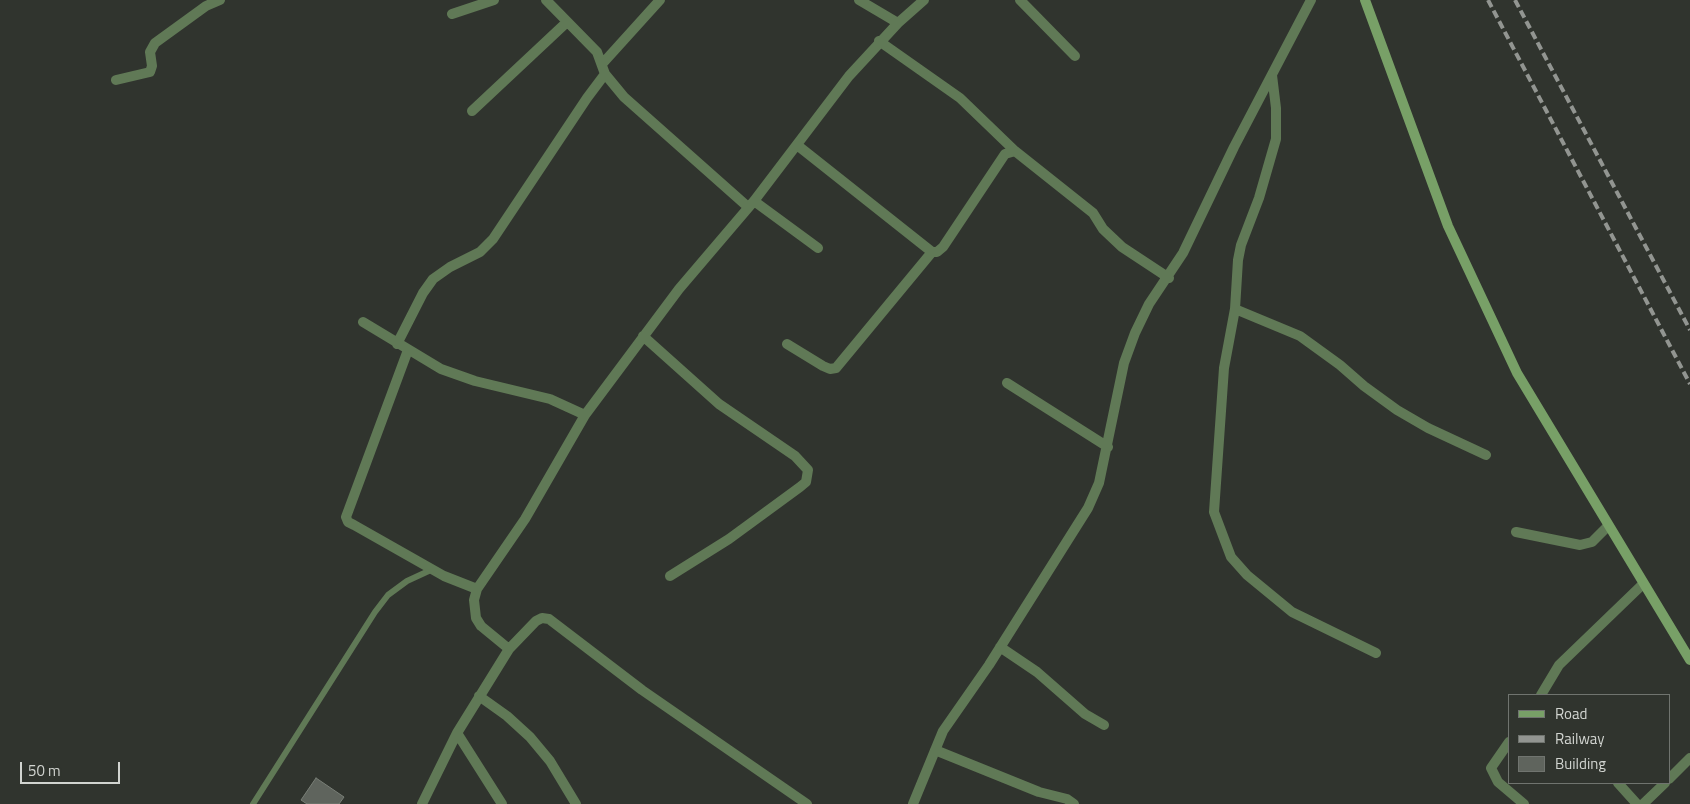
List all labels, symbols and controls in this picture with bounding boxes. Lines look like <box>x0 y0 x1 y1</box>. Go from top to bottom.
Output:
legend <box>1508 694 1670 784</box>
text: Road <box>1555 702 1587 725</box>
text: Railway <box>1555 727 1605 750</box>
scale bar <box>22 752 122 784</box>
text: Building <box>1555 752 1606 775</box>
text: 50 m <box>28 759 61 782</box>

